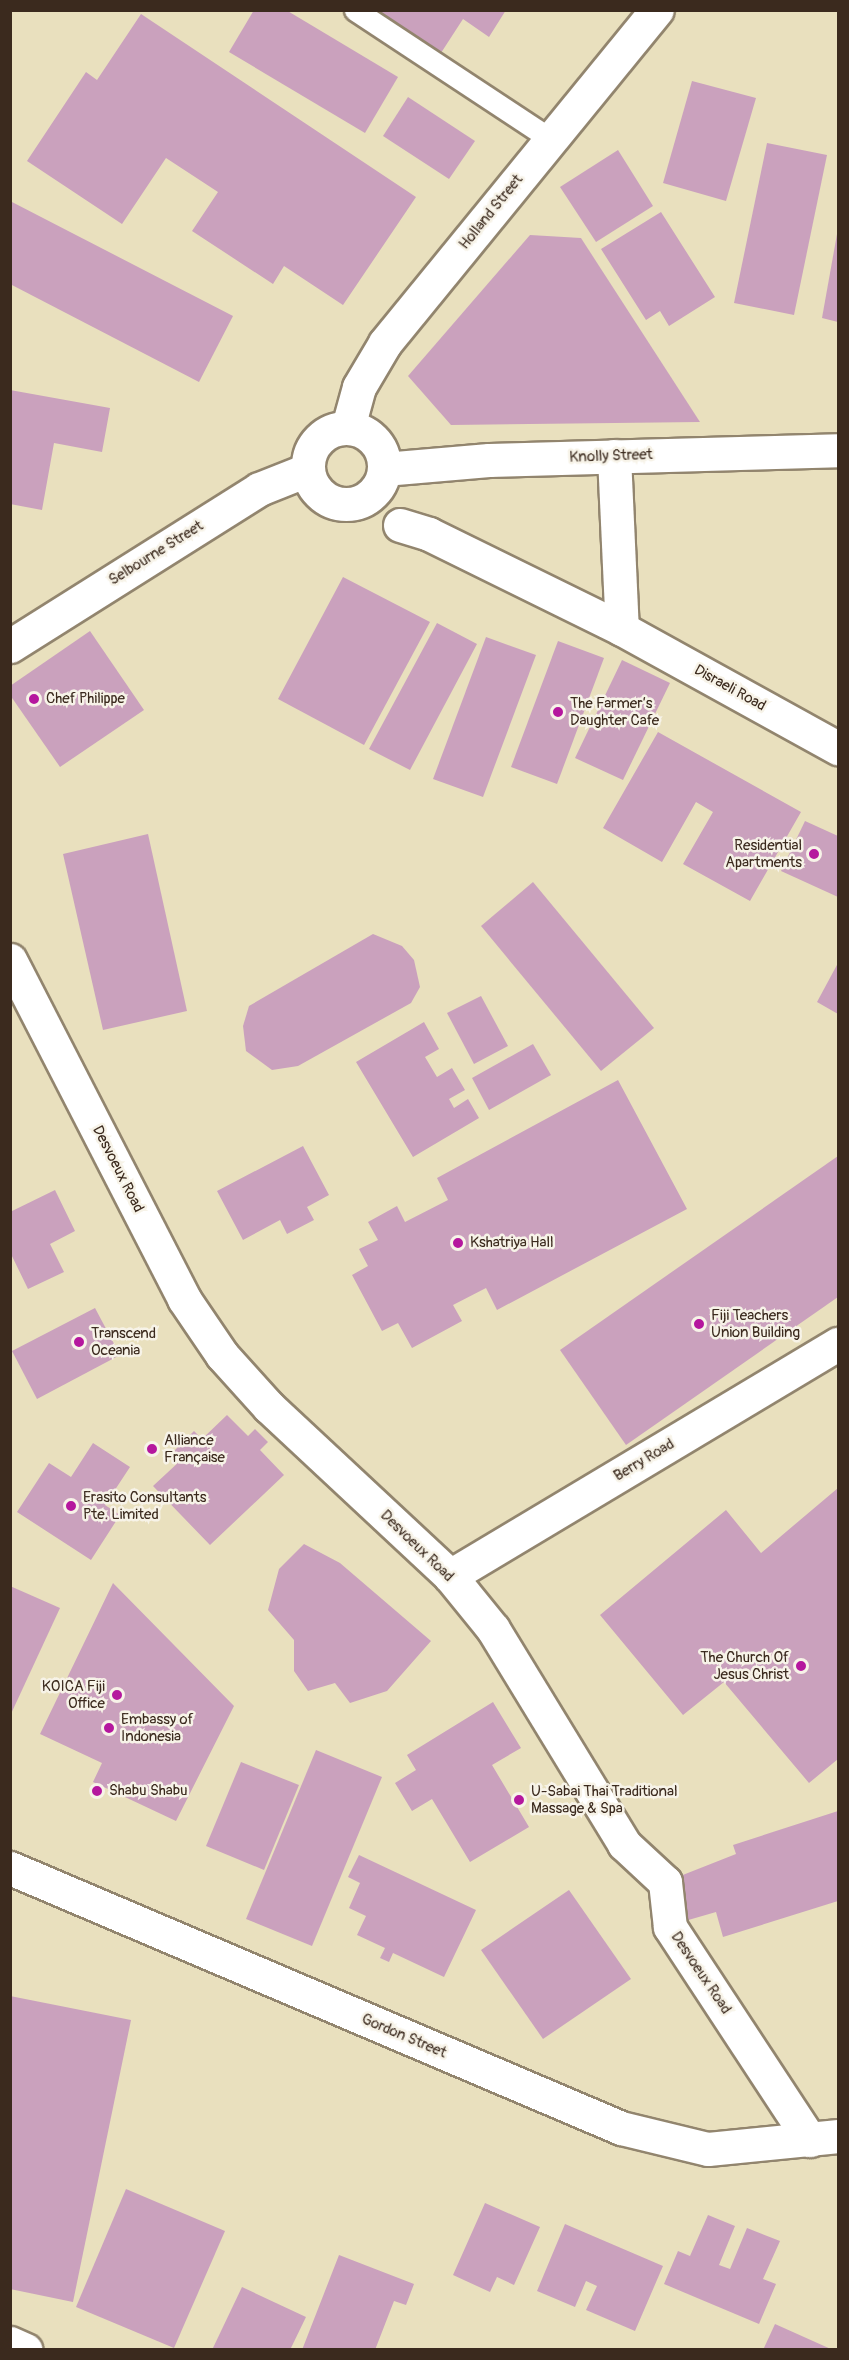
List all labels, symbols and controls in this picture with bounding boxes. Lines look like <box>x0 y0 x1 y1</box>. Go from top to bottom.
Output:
street label: Holland Street <box>455 171 527 253</box>
street label: Knolly Street <box>569 446 653 466</box>
street label: Selbourne Street <box>105 517 207 589</box>
street label: Disraeli Road <box>691 661 769 715</box>
place label: Chef Philippe <box>46 690 125 708</box>
marker: Chef Philippe <box>27 692 41 706</box>
place label: The Farmer’s Daughter Cafe <box>570 694 659 729</box>
marker: The Farmer’s Daughter Cafe <box>551 705 565 719</box>
place label: Residential Apartments <box>725 836 802 871</box>
marker: Residential Apartments <box>807 847 821 861</box>
street label: Desvoeux Road <box>88 1123 148 1215</box>
place label: Kshatriya Hall <box>470 1234 554 1252</box>
marker: Kshatriya Hall <box>451 1236 465 1250</box>
place label: Fiji Teachers Union Building <box>711 1306 800 1341</box>
marker: Fiji Teachers Union Building <box>692 1317 706 1331</box>
place label: Transcend Oceania <box>91 1324 156 1359</box>
marker: Transcend Oceania <box>72 1335 86 1349</box>
place label: Alliance Française <box>164 1431 225 1466</box>
street label: Berry Road <box>611 1435 677 1485</box>
marker: Alliance Française <box>145 1442 159 1456</box>
place label: Erasito Consultants Pte. Limited <box>83 1488 206 1523</box>
marker: Erasito Consultants Pte. Limited <box>64 1499 78 1513</box>
street label: Desvoeux Road <box>377 1507 457 1585</box>
place label: The Church Of Jesus Christ <box>700 1648 789 1683</box>
marker: The Church Of Jesus Christ <box>794 1659 808 1673</box>
place label: KOICA Fiji Office <box>42 1677 105 1712</box>
marker: KOICA Fiji Office <box>110 1688 124 1702</box>
place label: Embassy of Indonesia <box>121 1710 194 1745</box>
marker: Embassy of Indonesia <box>102 1721 116 1735</box>
place label: Shabu Shabu <box>109 1782 188 1800</box>
place label: U-Sabai Thai Traditional Massage & Spa <box>531 1782 677 1817</box>
marker: Shabu Shabu <box>90 1784 104 1798</box>
marker: U-Sabai Thai Traditional Massage & Spa <box>512 1793 526 1807</box>
street label: Desvoeux Road <box>667 1929 735 2017</box>
street label: Gordon Street <box>359 2010 449 2062</box>

